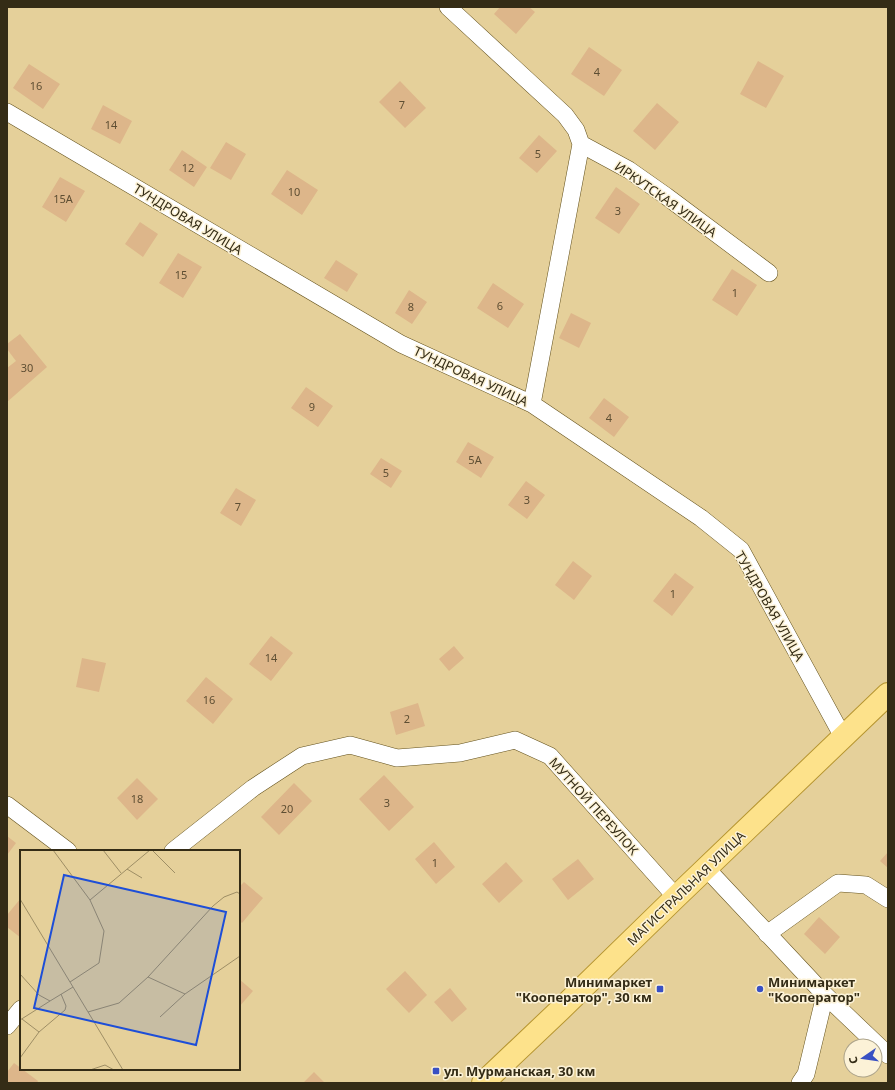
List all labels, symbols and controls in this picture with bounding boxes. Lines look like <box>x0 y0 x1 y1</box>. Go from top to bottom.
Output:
house number: 4 <box>594 64 601 79</box>
house number: 16 <box>30 78 42 93</box>
house number: 7 <box>399 97 405 112</box>
house number: 14 <box>105 117 118 132</box>
house number: 5 <box>535 146 541 161</box>
street label: ИРКУТСКАЯ УЛИЦА <box>611 157 721 241</box>
house number: 12 <box>182 160 194 175</box>
street label: ТУНДРОВАЯ УЛИЦА <box>130 179 246 259</box>
house number: 10 <box>288 184 300 199</box>
house number: 15А <box>53 191 74 206</box>
house number: 3 <box>615 203 621 218</box>
house number: 15 <box>175 267 187 282</box>
house number: 1 <box>732 285 738 300</box>
house number: 6 <box>497 298 503 313</box>
house number: 8 <box>408 299 414 314</box>
street label: ТУНДРОВАЯ УЛИЦА <box>411 342 532 411</box>
house number: 30 <box>21 360 33 375</box>
house number: 9 <box>309 399 315 414</box>
house number: 4 <box>606 410 613 425</box>
house number: 5А <box>468 452 483 467</box>
house number: 5 <box>383 465 389 480</box>
house number: 3 <box>524 492 530 507</box>
house number: 7 <box>235 499 241 514</box>
street label: ТУНДРОВАЯ УЛИЦА <box>731 548 809 665</box>
house number: 1 <box>670 586 676 601</box>
house number: 14 <box>265 650 278 665</box>
house number: 16 <box>203 692 215 707</box>
house number: 2 <box>404 711 410 726</box>
street label: МУТНОЙ ПЕРЕУЛОК <box>545 753 643 859</box>
house number: 18 <box>131 791 143 806</box>
house number: 3 <box>384 795 390 810</box>
house number: 20 <box>281 801 293 816</box>
street label: МАГИСТРАЛЬНАЯ УЛИЦА <box>623 826 750 949</box>
inset map <box>20 850 240 1070</box>
house number: 1 <box>432 855 438 870</box>
place label: Минимаркет "Кооператор", 30 км <box>516 973 652 1006</box>
place label: Минимаркет "Кооператор" <box>768 973 860 1006</box>
marker: Минимаркет "Кооператор", 30 км <box>655 984 665 994</box>
marker: Минимаркет "Кооператор" <box>755 984 765 994</box>
north arrow <box>843 1038 883 1078</box>
text: С <box>845 1055 861 1066</box>
place label: ул. Мурманская, 30 км <box>443 1062 595 1080</box>
marker: ул. Мурманская, 30 км <box>431 1066 441 1076</box>

